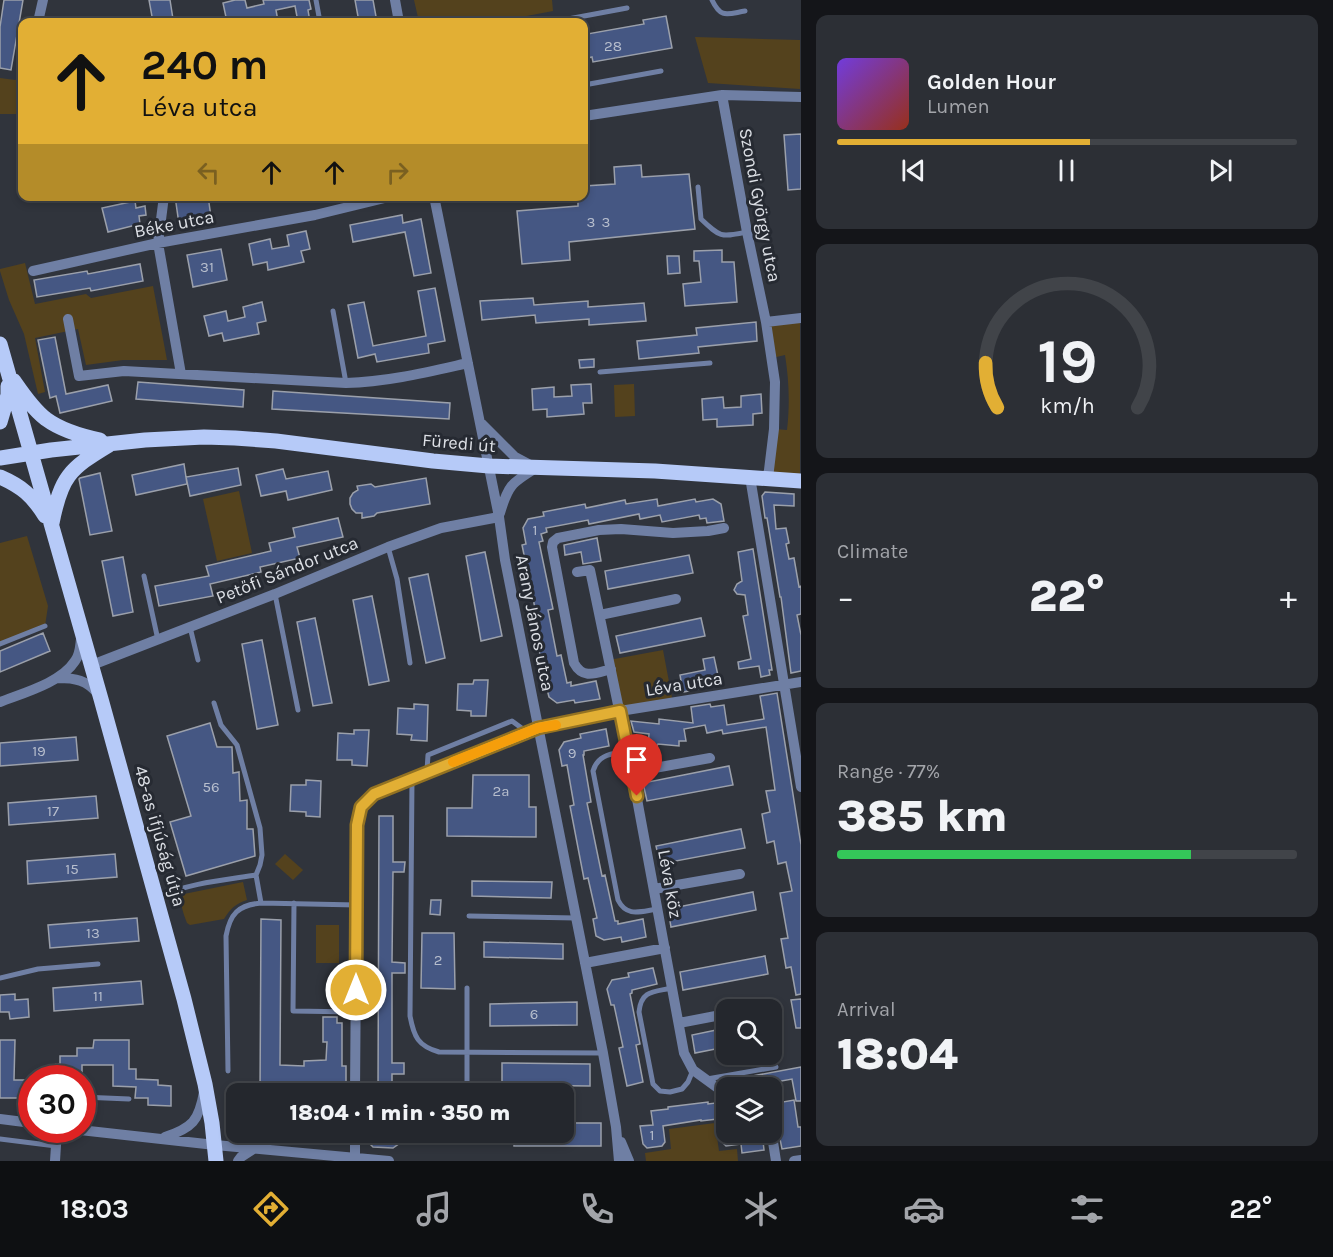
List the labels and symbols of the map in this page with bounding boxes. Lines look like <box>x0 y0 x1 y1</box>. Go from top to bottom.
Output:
house number: 28 <box>604 37 622 55</box>
street label: Szondi György utca <box>734 126 786 284</box>
street label: Béke utca <box>132 205 216 243</box>
house number: 3 <box>587 213 595 231</box>
house number: 3 <box>602 213 610 231</box>
house number: 31 <box>200 258 214 276</box>
street label: Füredi út <box>421 429 497 457</box>
house number: 1 <box>533 521 537 539</box>
street label: Petőfi Sándor utca <box>213 531 361 609</box>
street label: Arany János utca <box>511 553 559 693</box>
street label: Léva utca <box>644 667 724 701</box>
pin <box>611 734 662 796</box>
house number: 19 <box>32 742 46 760</box>
house number: 9 <box>568 744 576 762</box>
street label: 48-as ifjúság útja <box>129 763 191 909</box>
house number: 56 <box>202 778 220 796</box>
house number: 2a <box>493 782 509 800</box>
house number: 17 <box>47 802 59 820</box>
street label: Léva köz <box>653 848 687 920</box>
house number: 15 <box>65 860 79 878</box>
house number: 13 <box>86 924 100 942</box>
house number: 2 <box>434 951 442 969</box>
position arrow <box>324 958 388 1022</box>
house number: 11 <box>93 987 103 1005</box>
house number: 6 <box>530 1005 538 1023</box>
speed limit sign: 30 <box>18 1065 96 1143</box>
house number: 1 <box>650 1126 654 1144</box>

